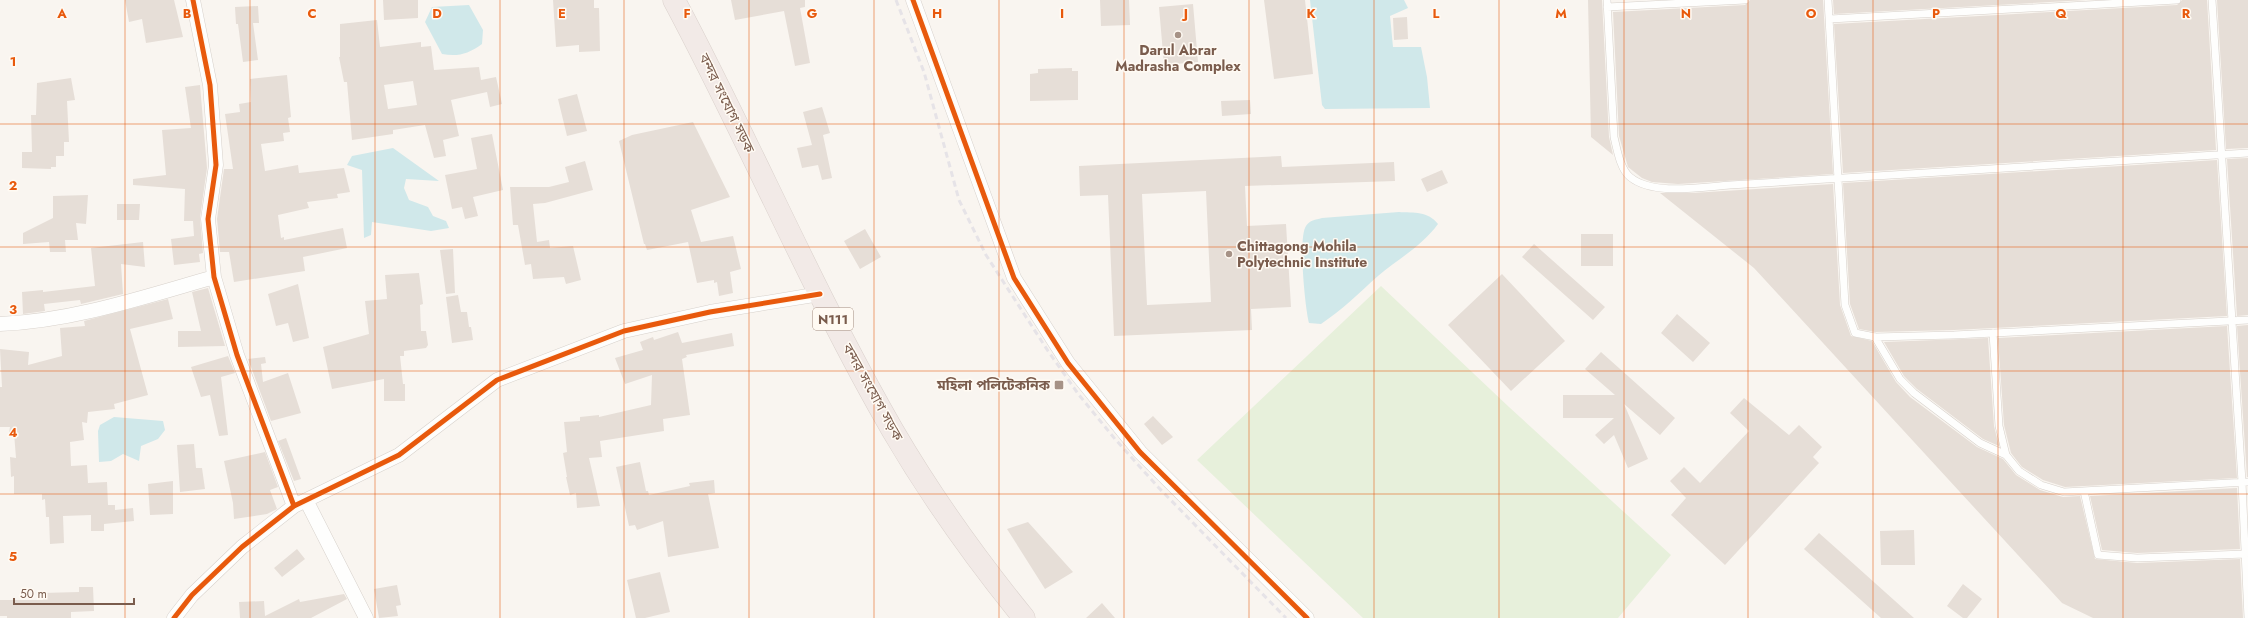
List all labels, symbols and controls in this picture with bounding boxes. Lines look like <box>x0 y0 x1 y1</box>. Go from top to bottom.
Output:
text: A <box>56 4 67 23</box>
text: B <box>183 4 192 23</box>
text: C <box>307 4 317 23</box>
text: D <box>432 4 442 23</box>
text: E <box>558 4 566 23</box>
text: F <box>683 4 691 23</box>
text: G <box>807 4 818 23</box>
text: H <box>932 4 942 23</box>
text: I <box>1060 4 1064 23</box>
text: J <box>1181 4 1188 23</box>
text: K <box>1306 4 1316 23</box>
text: L <box>1433 4 1440 23</box>
text: M <box>1555 4 1567 23</box>
text: N <box>1681 4 1691 23</box>
text: O <box>1806 4 1817 23</box>
text: P <box>1932 4 1940 23</box>
text: Q <box>2055 4 2067 23</box>
text: R <box>2182 4 2191 23</box>
marker: Darul Abrar Madrasha Complex <box>1173 30 1183 40</box>
place label: Darul Abrar Madrasha Complex <box>1115 40 1241 76</box>
street label: বন্দর সংযোগ সড়ক <box>694 49 760 157</box>
text: 1 <box>10 52 16 71</box>
text: 2 <box>9 176 17 195</box>
place label: Chittagong Mohila Polytechnic Institute <box>1237 236 1367 272</box>
marker: Chittagong Mohila Polytechnic Institute <box>1224 249 1234 259</box>
text: 3 <box>9 300 17 319</box>
road number: N111 <box>813 308 853 330</box>
street label: বন্দর সংযোগ সড়ক <box>837 339 908 445</box>
place label: মহিলা পলিটেকনিক <box>936 375 1051 395</box>
marker: মহিলা পলিটেকনিক <box>1053 379 1065 391</box>
text: 4 <box>8 423 18 442</box>
text: 5 <box>9 547 17 566</box>
scale bar <box>14 580 134 606</box>
text: 50 m <box>20 585 47 603</box>

